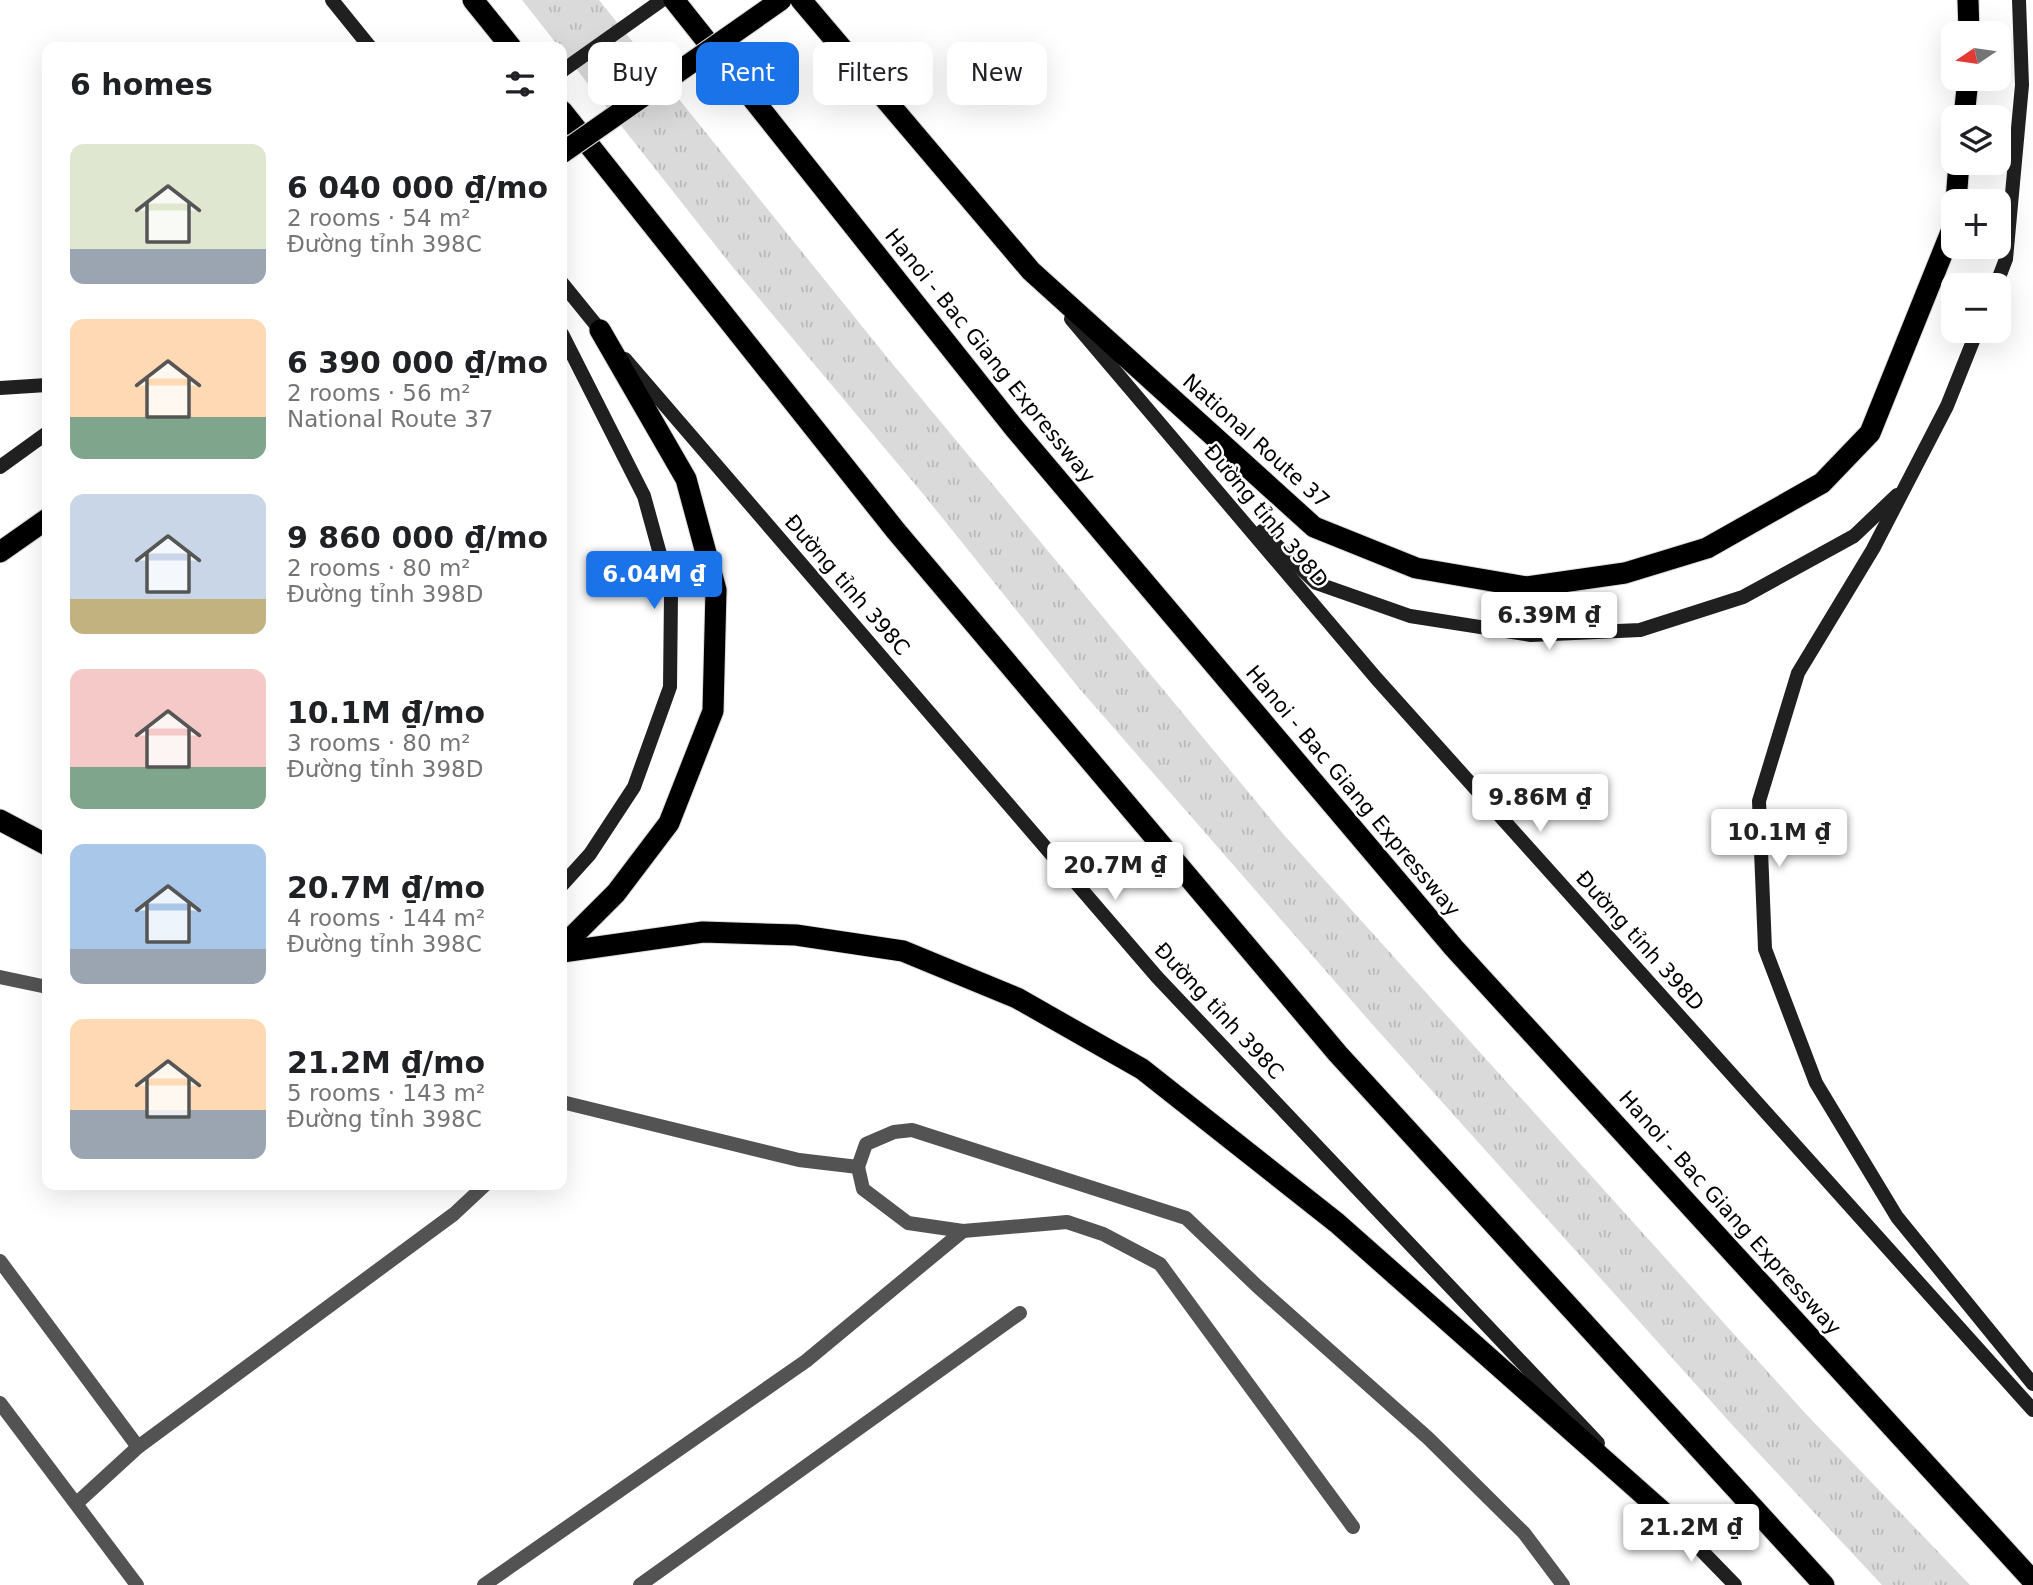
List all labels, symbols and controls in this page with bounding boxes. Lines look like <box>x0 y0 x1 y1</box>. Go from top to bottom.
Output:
north arrow <box>1941 21 2011 91</box>
map controls <box>1941 21 2011 343</box>
chip: Buy <box>588 42 682 105</box>
chip: Rent <box>696 42 799 105</box>
chip: Filters <box>813 42 933 105</box>
chip: New <box>947 42 1047 105</box>
icon: filters <box>501 65 539 103</box>
text: 6 homes <box>70 67 213 102</box>
button: layers <box>1941 105 2011 175</box>
text: 6 040 000 ₫/mo <box>287 170 548 205</box>
icon: home <box>126 172 210 256</box>
button: + <box>1941 189 2011 259</box>
text: 2 rooms · 54 m² <box>287 205 471 231</box>
street label: Hanoi - Bac Giang Expressway <box>880 224 1100 488</box>
text: Đường tỉnh 398C <box>287 231 482 257</box>
button: − <box>1941 273 2011 343</box>
text: 6 390 000 ₫/mo <box>287 345 548 380</box>
icon: home <box>126 347 210 431</box>
street label: National Route 37 <box>1178 369 1334 513</box>
text: 2 rooms · 56 m² <box>287 380 471 406</box>
text: National Route 37 <box>287 406 494 432</box>
street label: Đường tỉnh 398D <box>1199 440 1333 592</box>
street label: Đường tỉnh 398C <box>780 510 914 660</box>
text: 9 860 000 ₫/mo <box>287 520 548 555</box>
icon: home <box>126 522 210 606</box>
pin: 6.04M ₫ <box>589 552 719 611</box>
text: 2 rooms · 80 m² <box>287 555 471 581</box>
text: 6.04M ₫ <box>602 561 706 587</box>
text: Đường tỉnh 398D <box>287 581 483 607</box>
pin: 6.39M ₫ <box>1484 592 1614 652</box>
text: 6.39M ₫ <box>1497 602 1601 628</box>
street label: Hanoi - Bac Giang Expressway <box>1241 661 1465 921</box>
text: 10.1M ₫/mo <box>287 695 485 730</box>
icon: home <box>126 697 210 781</box>
text: 3 rooms · 80 m² <box>287 730 471 756</box>
text: Đường tỉnh 398D <box>287 756 483 782</box>
pin: 9.86M ₫ <box>1475 774 1605 834</box>
text: 9.86M ₫ <box>1488 784 1592 810</box>
pin: 10.1M ₫ <box>1714 810 1844 869</box>
text: 10.1M ₫ <box>1727 819 1831 845</box>
pin: 20.7M ₫ <box>1050 842 1180 902</box>
text: 20.7M ₫ <box>1063 852 1167 878</box>
street label: Đường tỉnh 398D <box>1571 866 1709 1016</box>
text: 20.7M ₫/mo <box>287 870 485 905</box>
icon: home <box>126 872 210 956</box>
text: 4 rooms · 144 m² <box>287 905 485 931</box>
text: Đường tỉnh 398C <box>287 931 482 957</box>
street label: Đường tỉnh 398C <box>1150 938 1288 1084</box>
text: 21.2M ₫/mo <box>287 1045 485 1080</box>
icon: home <box>126 1047 210 1131</box>
text: 5 rooms · 143 m² <box>287 1080 485 1106</box>
street label: Hanoi - Bac Giang Expressway <box>1614 1086 1846 1340</box>
text: Đường tỉnh 398C <box>287 1106 482 1132</box>
pin: 21.2M ₫ <box>1626 1504 1756 1564</box>
text: 21.2M ₫ <box>1639 1514 1743 1540</box>

